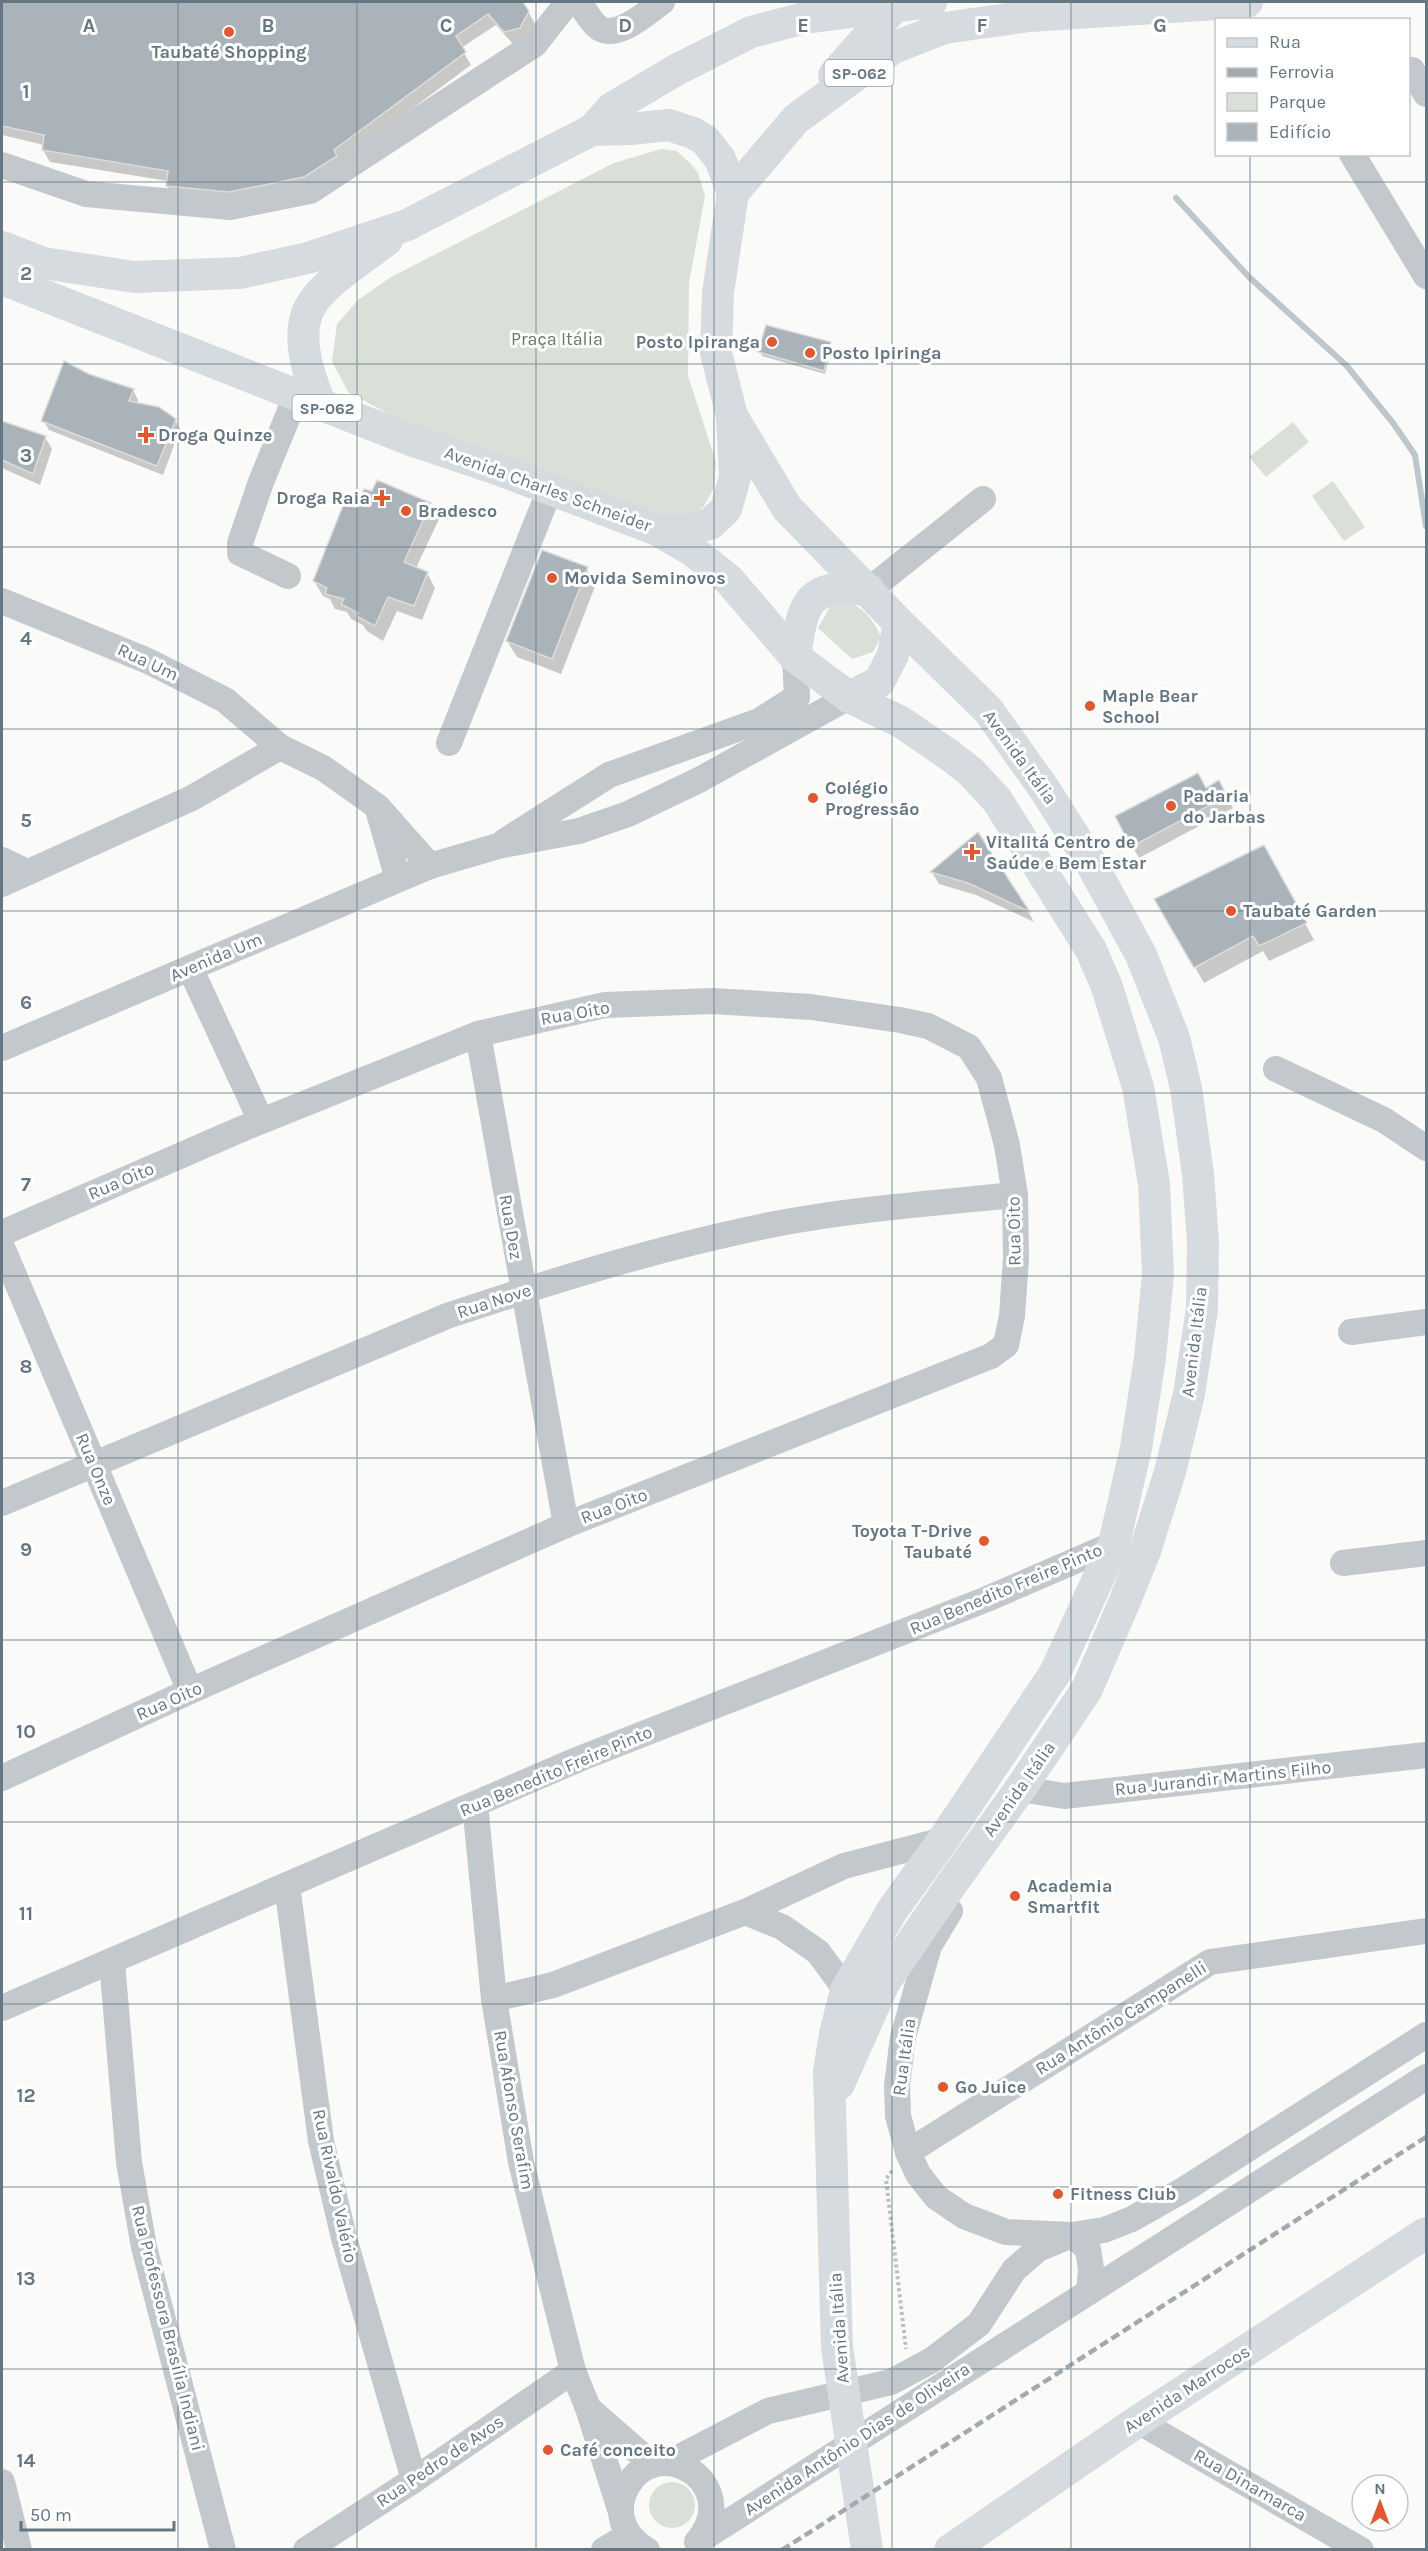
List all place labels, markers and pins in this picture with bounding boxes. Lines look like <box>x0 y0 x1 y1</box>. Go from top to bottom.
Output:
marker: Taubaté Shopping <box>222 25 236 39</box>
place label: Taubaté Shopping <box>152 41 307 63</box>
place label: Posto Ipiranga <box>636 331 760 353</box>
marker: Posto Ipiranga <box>765 335 779 349</box>
place label: Posto Ipiringa <box>822 342 942 364</box>
marker: Posto Ipiringa <box>803 346 817 360</box>
place label: Droga Quinze <box>158 424 272 446</box>
marker: Droga Quinze <box>139 428 153 442</box>
place label: Droga Raia <box>276 487 370 509</box>
marker: Droga Raia <box>375 491 389 505</box>
place label: Bradesco <box>418 500 497 522</box>
marker: Bradesco <box>399 504 413 518</box>
place label: Movida Seminovos <box>564 567 726 589</box>
marker: Movida Seminovos <box>545 571 559 585</box>
place label: Maple Bear School <box>1102 685 1198 728</box>
marker: Maple Bear School <box>1083 699 1097 713</box>
place label: Colégio Progressão <box>825 777 920 820</box>
place label: Padaria do Jarbas <box>1183 785 1265 828</box>
marker: Colégio Progressão <box>806 791 820 805</box>
marker: Padaria do Jarbas <box>1164 799 1178 813</box>
place label: Vitalitá Centro de Saúde e Bem Estar <box>986 831 1146 874</box>
marker: Vitalitá Centro de Saúde e Bem Estar <box>963 843 981 861</box>
place label: Taubaté Garden <box>1243 900 1377 922</box>
marker: Taubaté Garden <box>1224 904 1238 918</box>
place label: Toyota T-Drive Taubaté <box>852 1520 972 1563</box>
marker: Toyota T-Drive Taubaté <box>977 1534 991 1548</box>
place label: Academia Smartfit <box>1027 1875 1112 1918</box>
marker: Academia Smartfit <box>1008 1889 1022 1903</box>
place label: Go Juice <box>955 2076 1026 2098</box>
marker: Go Juice <box>936 2080 950 2094</box>
place label: Fitness Club <box>1070 2183 1176 2205</box>
marker: Fitness Club <box>1051 2187 1065 2201</box>
place label: Café conceito <box>560 2439 676 2461</box>
marker: Café conceito <box>541 2443 555 2457</box>

